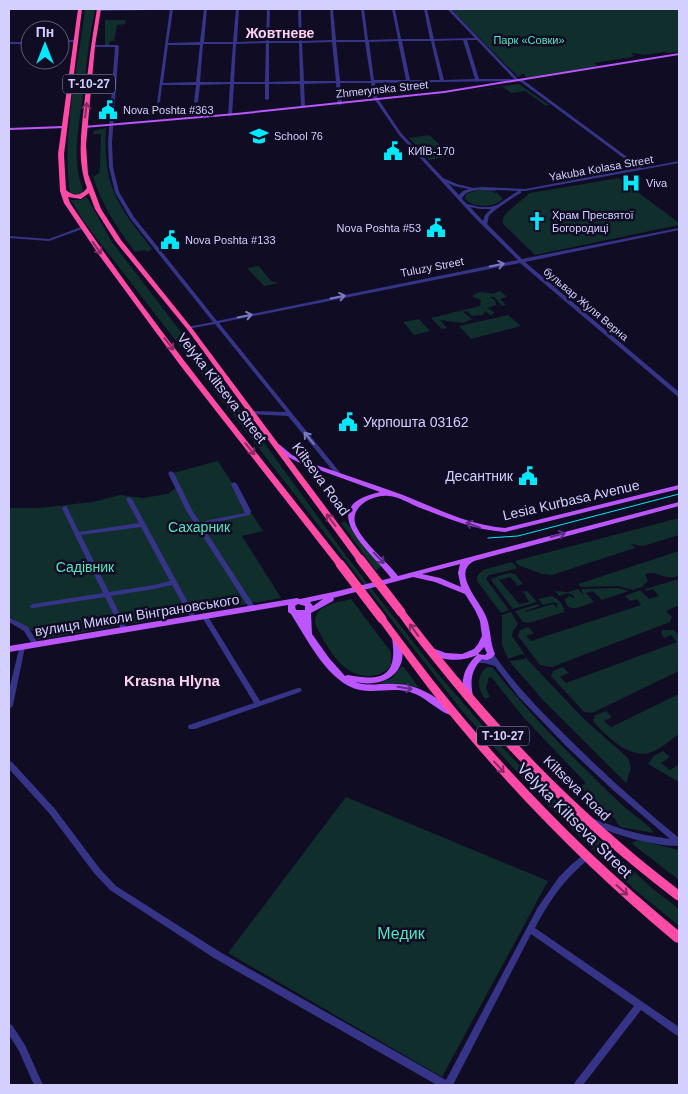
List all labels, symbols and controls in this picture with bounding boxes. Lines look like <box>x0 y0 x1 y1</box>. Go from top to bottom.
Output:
north arrow <box>20 20 70 70</box>
text: Пн <box>36 24 54 40</box>
district label: Жовтневе <box>245 25 315 41</box>
park label: Парк «Совки» <box>493 34 565 46</box>
road number: Т-10-27 <box>63 74 115 94</box>
street label: Zhmerynska Street <box>335 78 429 100</box>
public building icon: Nova Poshta #363 <box>97 99 119 121</box>
one-way arrow <box>81 103 91 119</box>
place label: Nova Poshta #363 <box>123 104 214 116</box>
school or university icon: School 76 <box>248 125 270 147</box>
place label: School 76 <box>274 130 323 142</box>
public building icon: КИЇВ-170 <box>382 140 404 162</box>
place label: КИЇВ-170 <box>408 145 455 157</box>
street label: Yakuba Kolasa Street <box>548 153 654 183</box>
hospital icon: Viva <box>620 172 642 194</box>
place label: Viva <box>646 177 668 189</box>
place label: Храм Пресвятої Богородиці <box>552 209 634 234</box>
church icon: Храм Пресвятої Богородиці <box>526 210 548 232</box>
public building icon: Nova Poshta #53 <box>425 217 447 239</box>
place label: Nova Poshta #53 <box>337 222 421 234</box>
public building icon: Nova Poshta #133 <box>159 229 181 251</box>
place label: Nova Poshta #133 <box>185 234 276 246</box>
one-way arrow <box>92 241 102 255</box>
street label: Tuluzy Street <box>399 255 465 279</box>
one-way arrow <box>489 259 505 269</box>
street label: бульвар Жуля Верна <box>541 265 632 344</box>
one-way arrow <box>329 292 345 301</box>
one-way arrow <box>237 311 253 320</box>
street label: Velyka Kiltseva Street <box>174 330 270 446</box>
one-way arrow <box>163 337 174 350</box>
public building icon: Укрпошта 03162 <box>337 411 359 433</box>
place label: Укрпошта 03162 <box>363 414 469 430</box>
one-way arrow <box>304 432 315 445</box>
street label: Kiltseva Road <box>289 439 353 519</box>
one-way arrow <box>245 442 256 455</box>
public building icon: Десантник <box>517 465 539 487</box>
place label: Десантник <box>445 468 514 484</box>
street label: Lesia Kurbasa Avenue <box>501 476 641 524</box>
one-way arrow <box>326 513 336 527</box>
park label: Сахарник <box>168 519 231 535</box>
one-way arrow <box>465 520 481 529</box>
one-way arrow <box>550 530 566 540</box>
one-way arrow <box>373 551 385 564</box>
park label: Садівник <box>56 559 115 575</box>
street label: вулиця Миколи Вінграновського <box>34 591 241 639</box>
one-way arrow <box>409 624 420 637</box>
district label: Krasna Hlyna <box>124 672 221 689</box>
one-way arrow <box>396 683 412 693</box>
road number: Т-10-27 <box>477 726 529 746</box>
street label: Kiltseva Road <box>540 752 614 824</box>
one-way arrow <box>494 760 505 773</box>
street label: Velyka Kiltseva Street <box>514 760 636 881</box>
one-way arrow <box>616 884 629 896</box>
park label: Медик <box>377 925 426 942</box>

